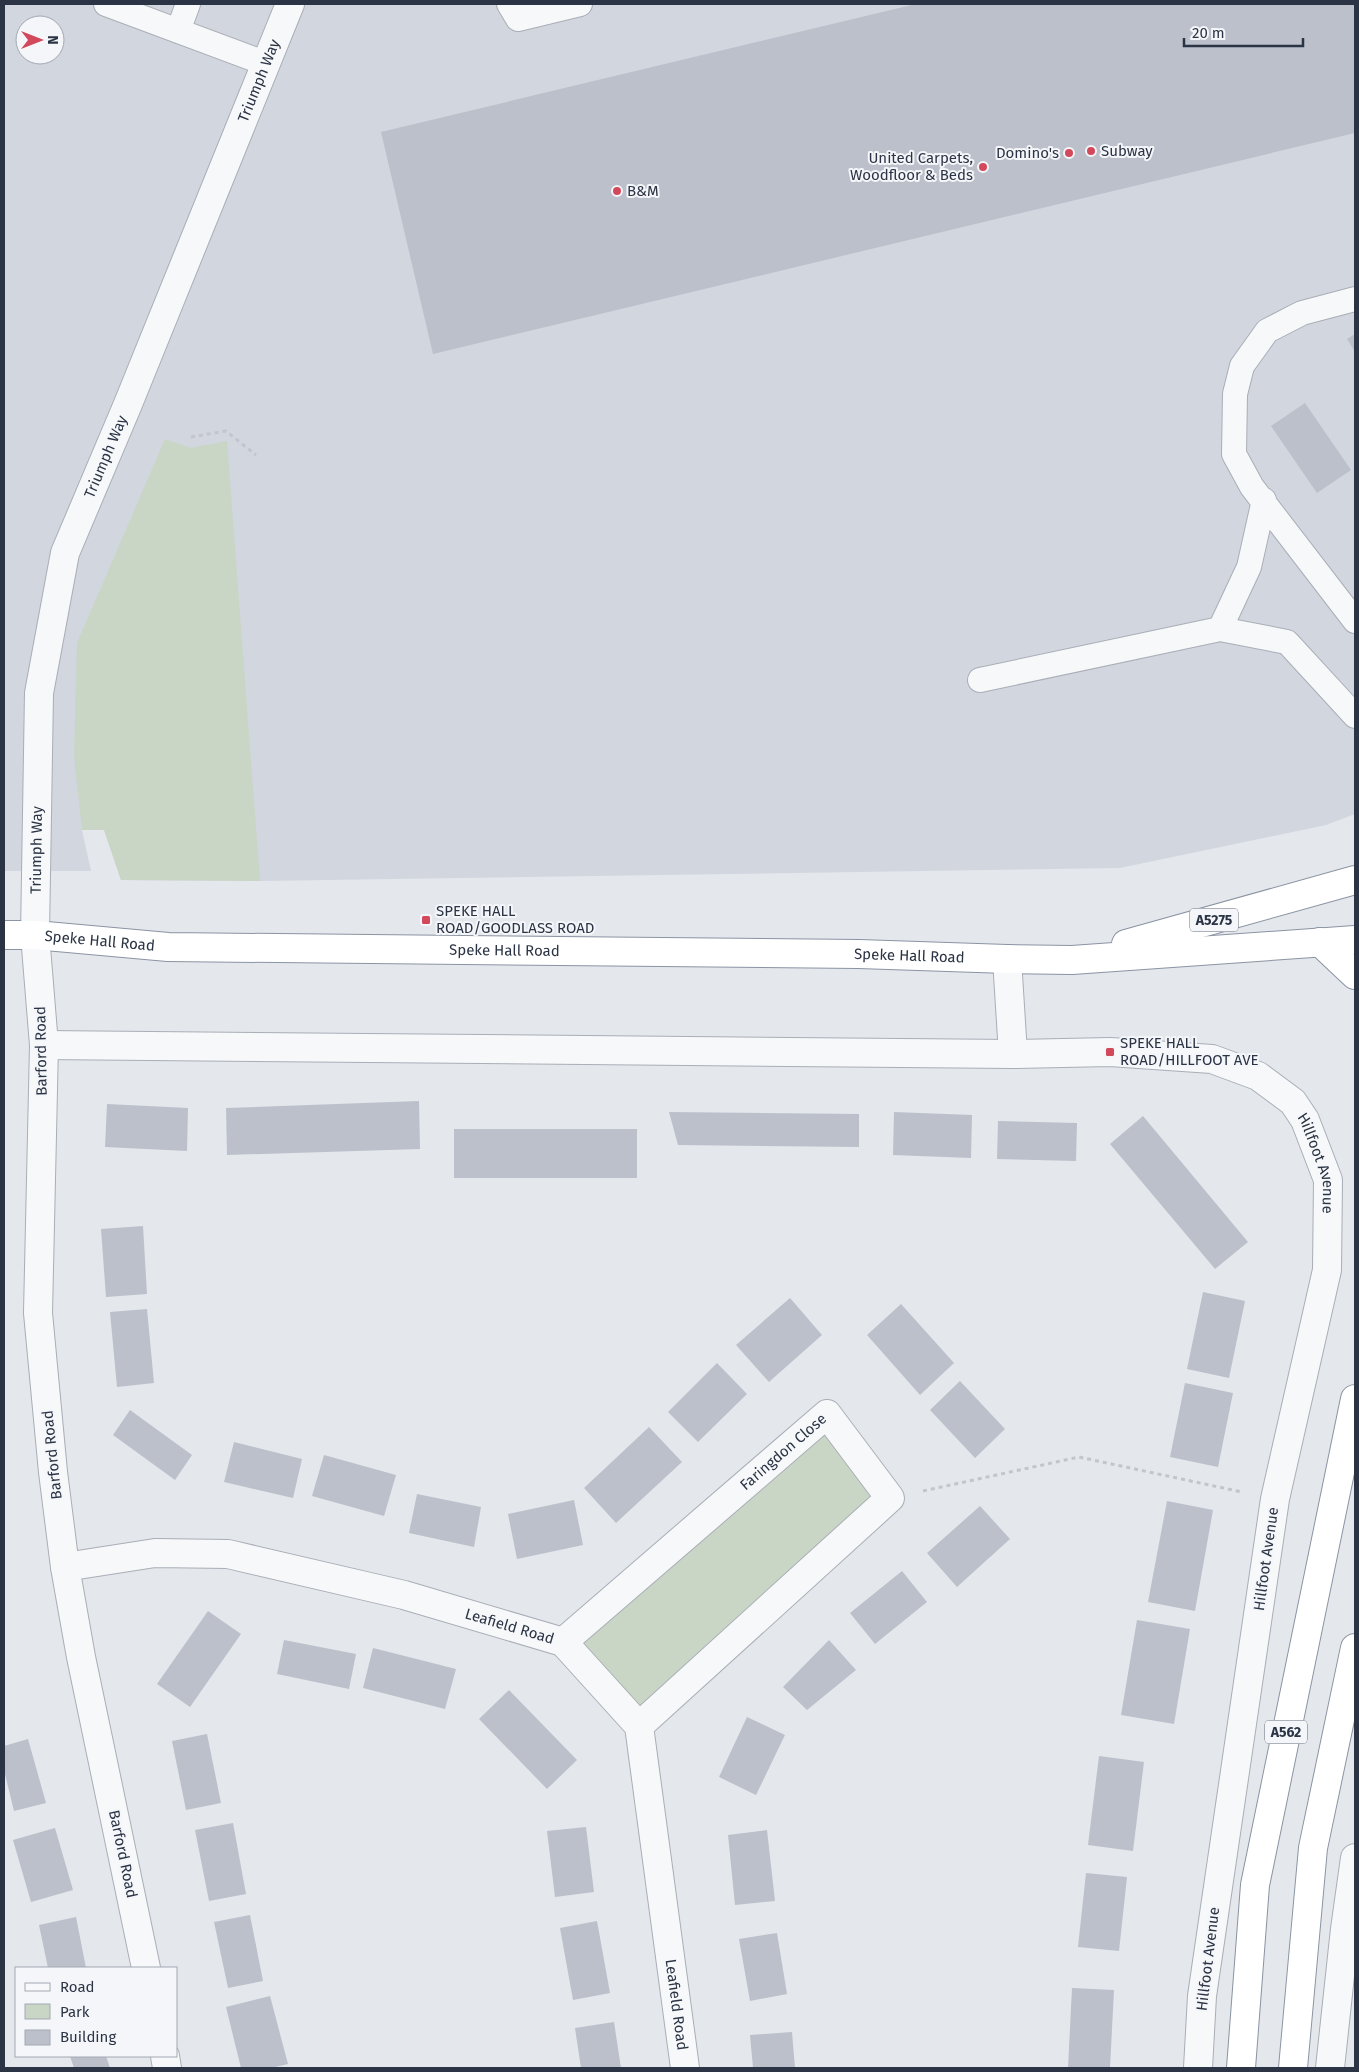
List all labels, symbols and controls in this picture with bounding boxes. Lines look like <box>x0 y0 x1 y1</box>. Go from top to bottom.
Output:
north arrow <box>15 15 65 65</box>
scale bar <box>1184 15 1303 47</box>
text: 20 m <box>1192 24 1225 42</box>
text: N <box>44 35 61 45</box>
street label: Triumph Way <box>234 36 284 125</box>
place label: Subway <box>1101 142 1153 160</box>
place label: Domino's <box>996 144 1059 162</box>
marker: Subway <box>1085 145 1097 157</box>
marker: Domino's <box>1063 147 1075 159</box>
place label: United Carpets, Woodfloor & Beds <box>850 149 973 184</box>
marker: United Carpets, Woodfloor & Beds <box>977 161 989 173</box>
place label: B&M <box>627 182 659 200</box>
marker: B&M <box>611 185 623 197</box>
street label: Triumph Way <box>80 412 131 501</box>
street label: Triumph Way <box>27 805 46 894</box>
place label: SPEKE HALL ROAD/GOODLASS ROAD <box>436 902 594 937</box>
road number: A5275 <box>1190 908 1238 932</box>
marker: SPEKE HALL ROAD/GOODLASS ROAD <box>420 914 432 926</box>
street label: Speke Hall Road <box>44 927 156 955</box>
street label: Speke Hall Road <box>449 941 560 960</box>
street label: Speke Hall Road <box>854 945 965 967</box>
street label: Barford Road <box>31 1006 51 1096</box>
place label: SPEKE HALL ROAD/HILLFOOT AVE <box>1120 1034 1259 1069</box>
marker: SPEKE HALL ROAD/HILLFOOT AVE <box>1104 1046 1116 1058</box>
street label: Hillfoot Avenue <box>1294 1109 1337 1214</box>
street label: Barford Road <box>38 1410 66 1500</box>
street label: Faringdon Close <box>736 1410 830 1494</box>
street label: Hillfoot Avenue <box>1250 1506 1282 1612</box>
street label: Leafield Road <box>463 1605 556 1648</box>
road number: A562 <box>1265 1720 1307 1744</box>
street label: Barford Road <box>105 1808 141 1900</box>
street label: Hillfoot Avenue <box>1193 1906 1223 2012</box>
street label: Leafield Road <box>661 1958 692 2051</box>
legend <box>15 1967 178 2057</box>
text: Road <box>60 1978 95 1996</box>
text: Park <box>60 2003 90 2021</box>
text: Building <box>60 2028 116 2046</box>

